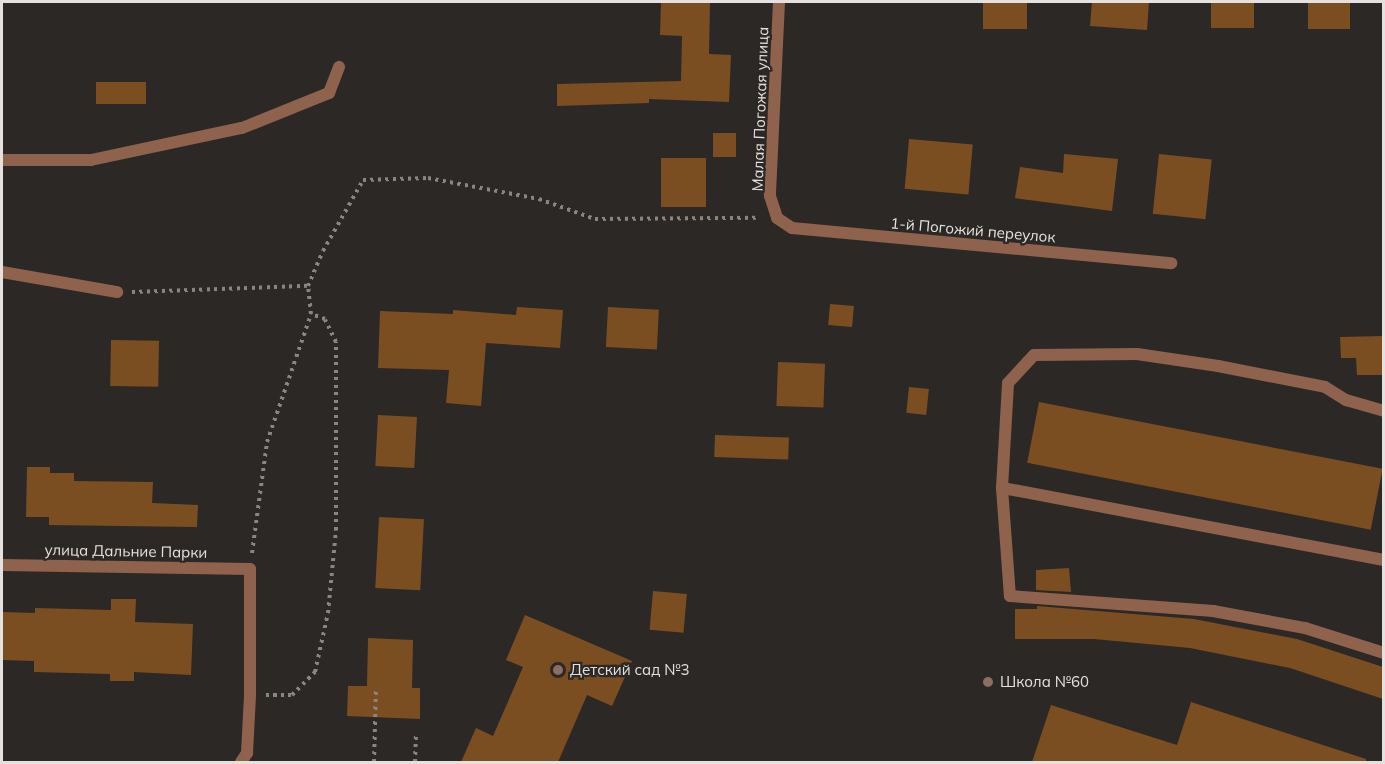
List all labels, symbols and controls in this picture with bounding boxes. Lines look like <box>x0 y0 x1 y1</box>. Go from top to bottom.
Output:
street label: Малая Погожая улица <box>748 26 772 192</box>
street label: 1-й Погожий переулок <box>890 214 1056 246</box>
street label: улица Дальние Парки <box>44 541 208 561</box>
place label: Детский сад №3 <box>570 661 690 679</box>
marker: Детский сад №3 <box>551 663 565 677</box>
place label: Школа №60 <box>1000 673 1089 691</box>
marker: Школа №60 <box>981 675 995 689</box>

